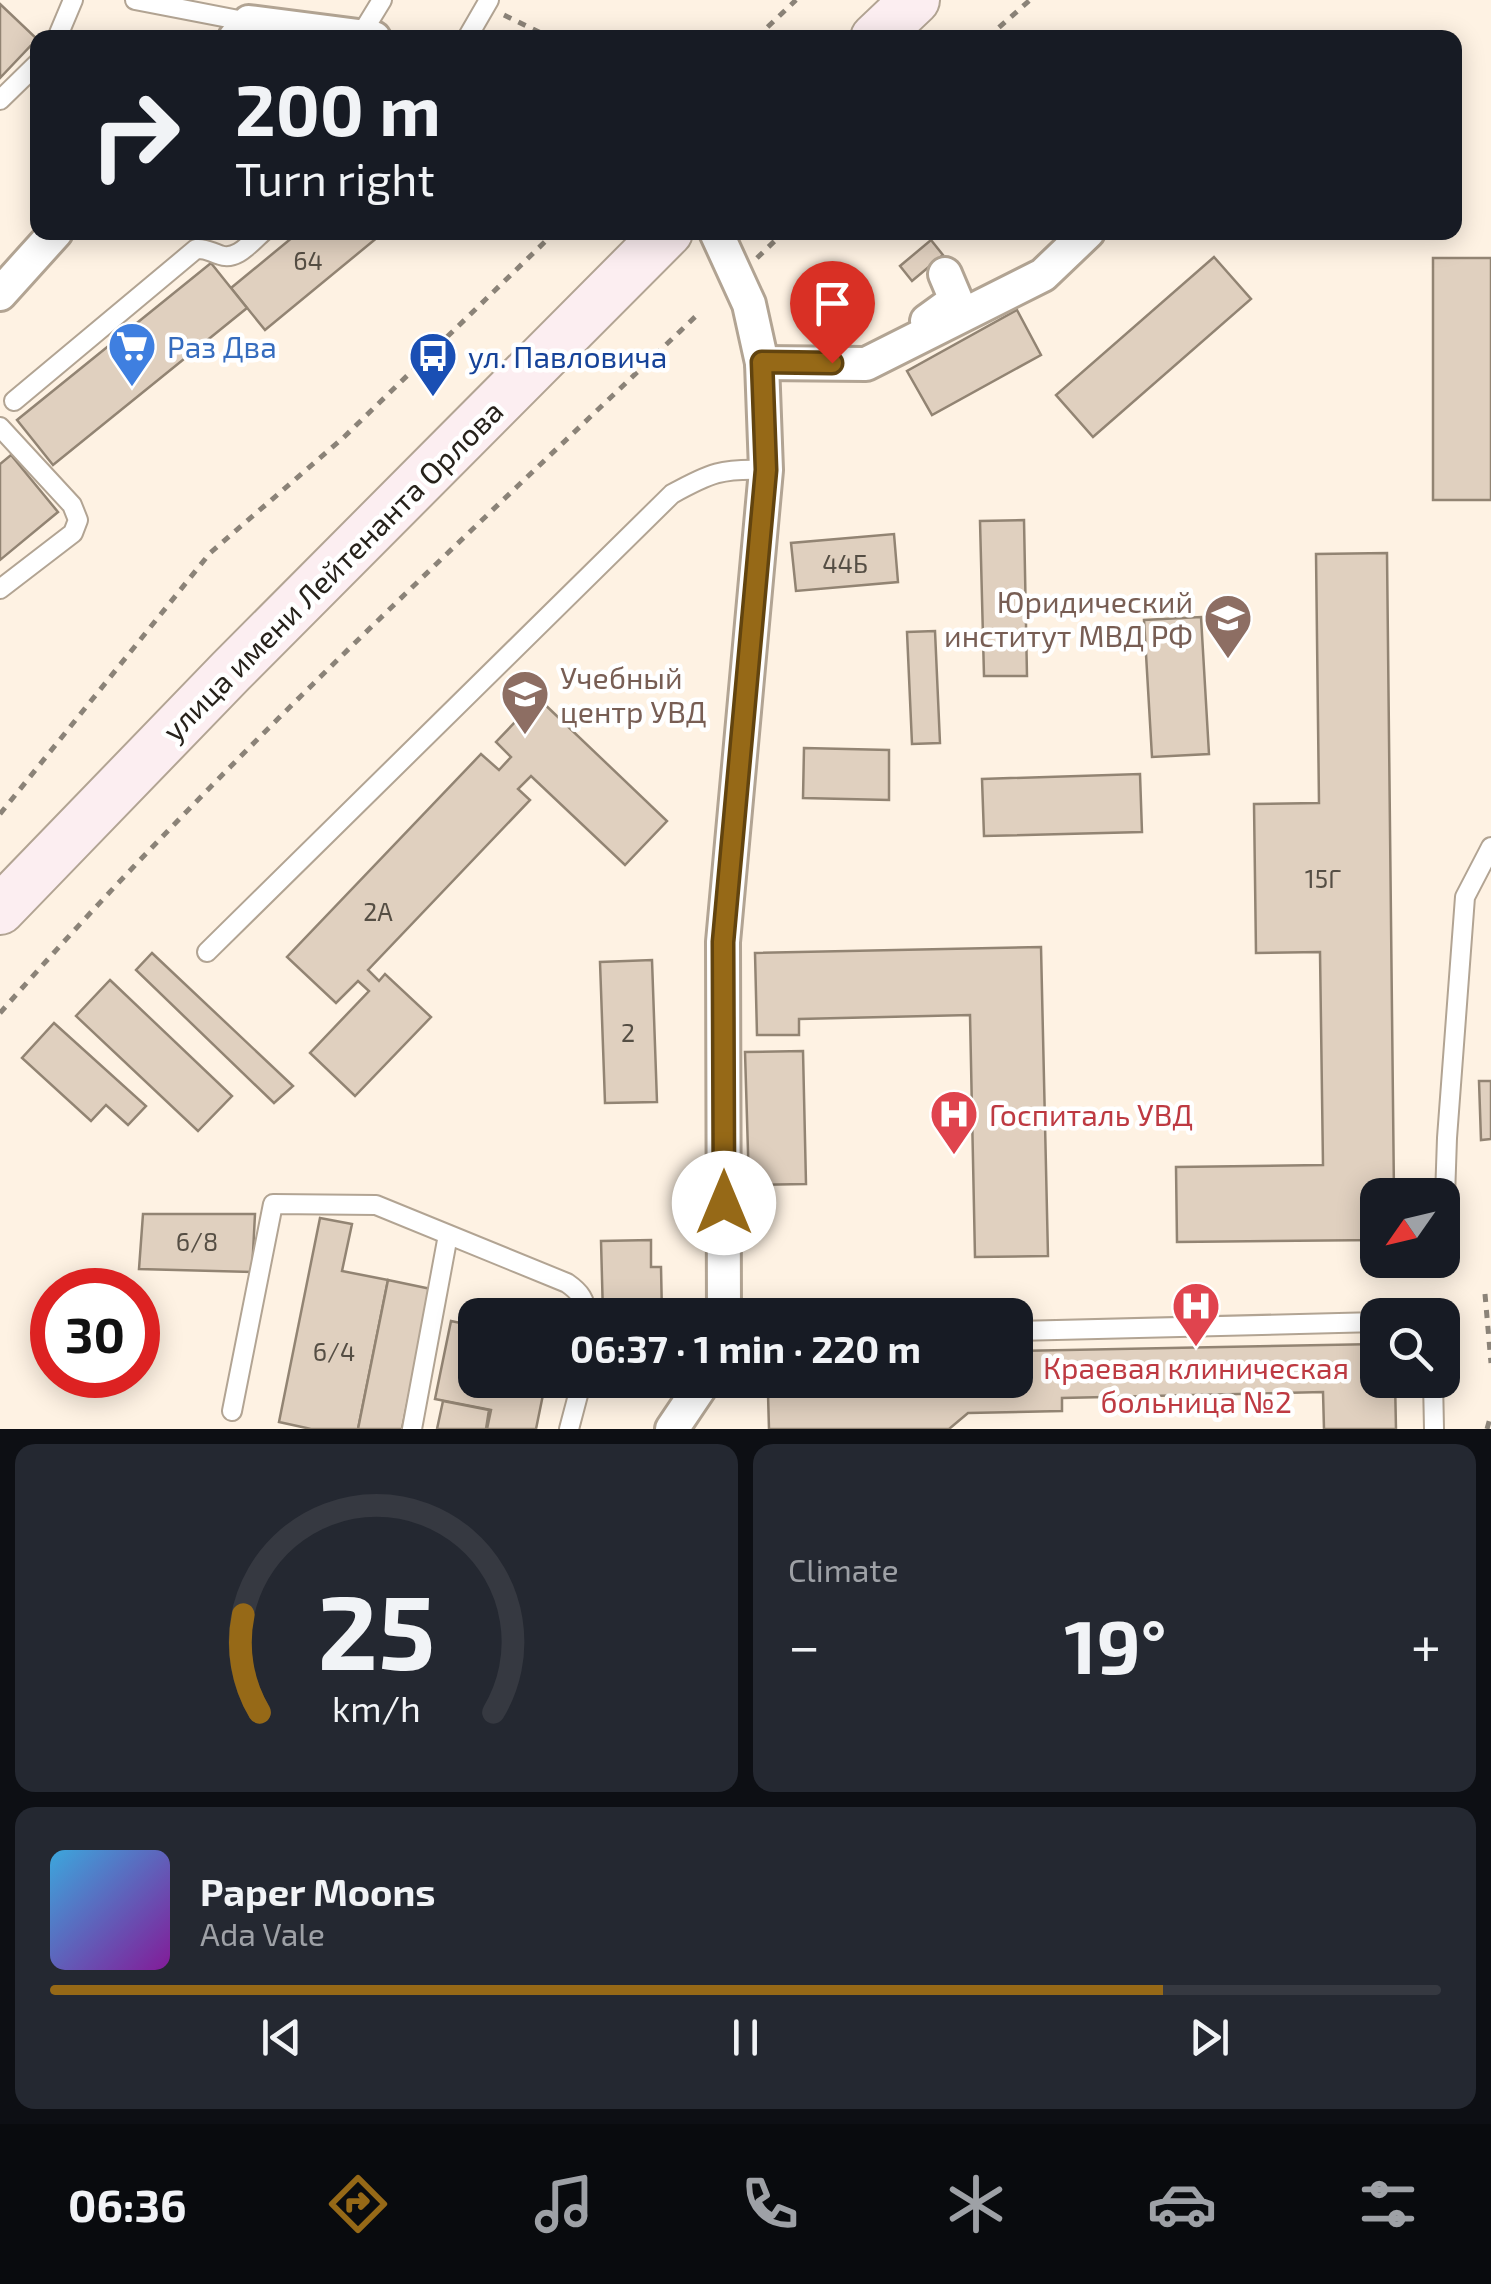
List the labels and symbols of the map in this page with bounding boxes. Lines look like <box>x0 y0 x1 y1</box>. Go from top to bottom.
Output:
house number: 64 <box>293 245 323 275</box>
pin <box>790 261 875 364</box>
supermarket icon: Раз Два <box>106 320 158 388</box>
place label: Раз Два <box>167 328 277 364</box>
bus stop icon: ул. Павловича <box>407 330 459 398</box>
place label: ул. Павловича <box>468 338 667 375</box>
street label: улица имени Лейтенанта Орлова <box>154 392 510 748</box>
house number: 44Б <box>822 548 868 578</box>
place label: Юридический институт МВД РФ <box>944 583 1193 654</box>
school or university icon: Юридический институт МВД РФ <box>1202 592 1254 660</box>
place label: Учебный центр УВД <box>560 659 707 729</box>
school or university icon: Учебный центр УВД <box>499 668 551 736</box>
house number: 15Г <box>1305 863 1341 893</box>
house number: 2А <box>363 896 393 926</box>
house number: 2 <box>621 1017 635 1047</box>
hospital icon: Госпиталь УВД <box>928 1088 980 1156</box>
place label: Госпиталь УВД <box>989 1096 1193 1132</box>
position arrow <box>672 1151 776 1255</box>
north arrow <box>1360 1178 1460 1278</box>
house number: 6/8 <box>176 1226 218 1256</box>
speed limit sign: 30 <box>30 1268 160 1398</box>
hospital icon: Краевая клиническая больница №2 <box>1170 1280 1222 1348</box>
house number: 6/4 <box>313 1336 355 1366</box>
place label: Краевая клиническая больница №2 <box>1043 1349 1349 1419</box>

